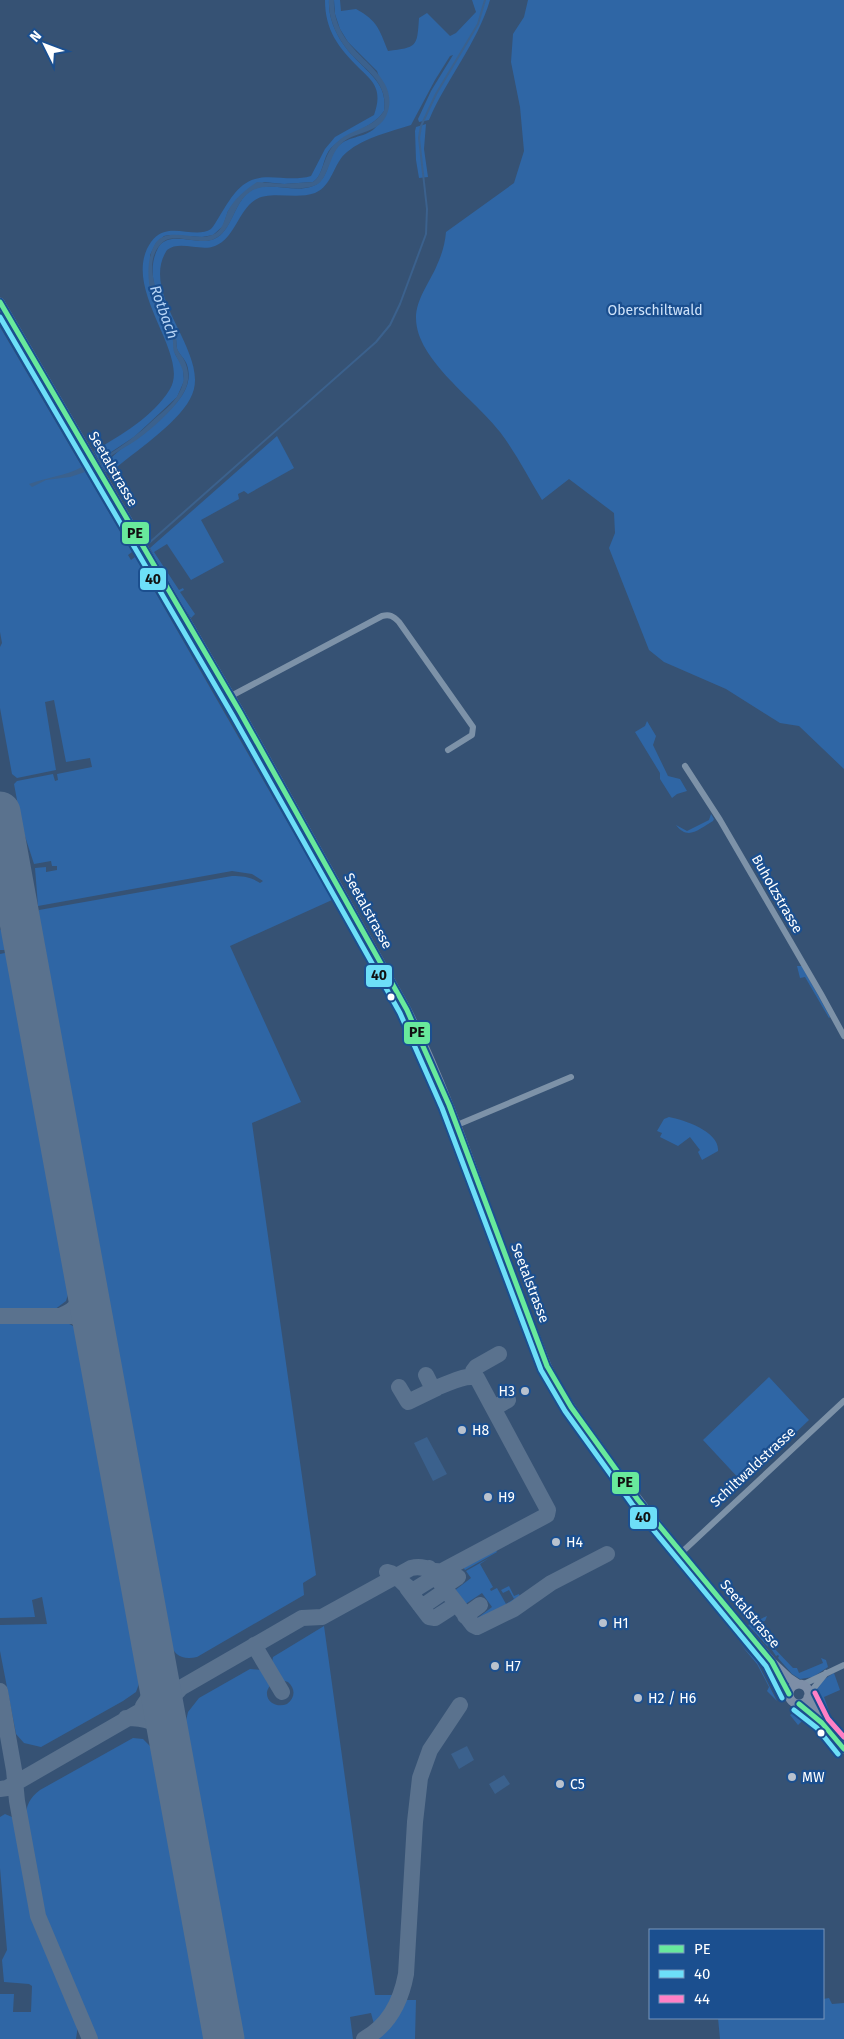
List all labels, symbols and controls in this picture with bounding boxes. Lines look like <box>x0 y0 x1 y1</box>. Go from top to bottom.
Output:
north arrow <box>20 20 70 70</box>
text: N <box>26 27 45 46</box>
water label: Rotbach <box>146 283 182 341</box>
park label: Oberschiltwald <box>607 302 703 319</box>
street label: Seetalstrasse <box>85 428 141 510</box>
line badge: PE <box>121 521 150 545</box>
text: PE <box>127 525 143 542</box>
line badge: 40 <box>139 567 167 591</box>
text: 40 <box>145 571 161 588</box>
street label: Buholzstrasse <box>748 852 806 936</box>
street label: Seetalstrasse <box>340 870 396 952</box>
line badge: 40 <box>365 964 393 988</box>
text: 40 <box>371 967 387 984</box>
unlabelled marker <box>386 992 396 1002</box>
line badge: PE <box>403 1021 431 1045</box>
text: PE <box>409 1024 425 1041</box>
street label: Seetalstrasse <box>507 1241 553 1325</box>
place label: H3 <box>498 1383 515 1400</box>
marker: H3 <box>519 1385 531 1397</box>
place label: H8 <box>472 1422 490 1439</box>
street label: Schiltwaldstrasse <box>707 1423 799 1511</box>
marker: H8 <box>456 1424 468 1436</box>
line badge: PE <box>611 1471 640 1495</box>
text: PE <box>617 1474 633 1491</box>
place label: H9 <box>498 1489 515 1506</box>
marker: H9 <box>482 1491 494 1503</box>
line badge: 40 <box>629 1506 658 1530</box>
text: 40 <box>635 1509 651 1526</box>
place label: H4 <box>566 1534 584 1551</box>
marker: H4 <box>550 1536 562 1548</box>
street label: Seetalstrasse <box>716 1576 784 1652</box>
place label: H1 <box>613 1615 629 1632</box>
marker: H1 <box>597 1617 609 1629</box>
place label: H7 <box>505 1658 521 1675</box>
marker: H7 <box>489 1660 501 1672</box>
place label: H2 / H6 <box>648 1690 696 1707</box>
marker: H2 / H6 <box>632 1692 644 1704</box>
unlabelled marker <box>816 1728 826 1738</box>
place label: MW <box>802 1769 825 1786</box>
marker: MW <box>786 1771 798 1783</box>
place label: C5 <box>570 1776 585 1793</box>
marker: C5 <box>554 1778 566 1790</box>
legend <box>649 1929 824 2019</box>
text: PE <box>694 1940 711 1958</box>
text: 40 <box>694 1965 710 1983</box>
text: 44 <box>694 1990 710 2008</box>

